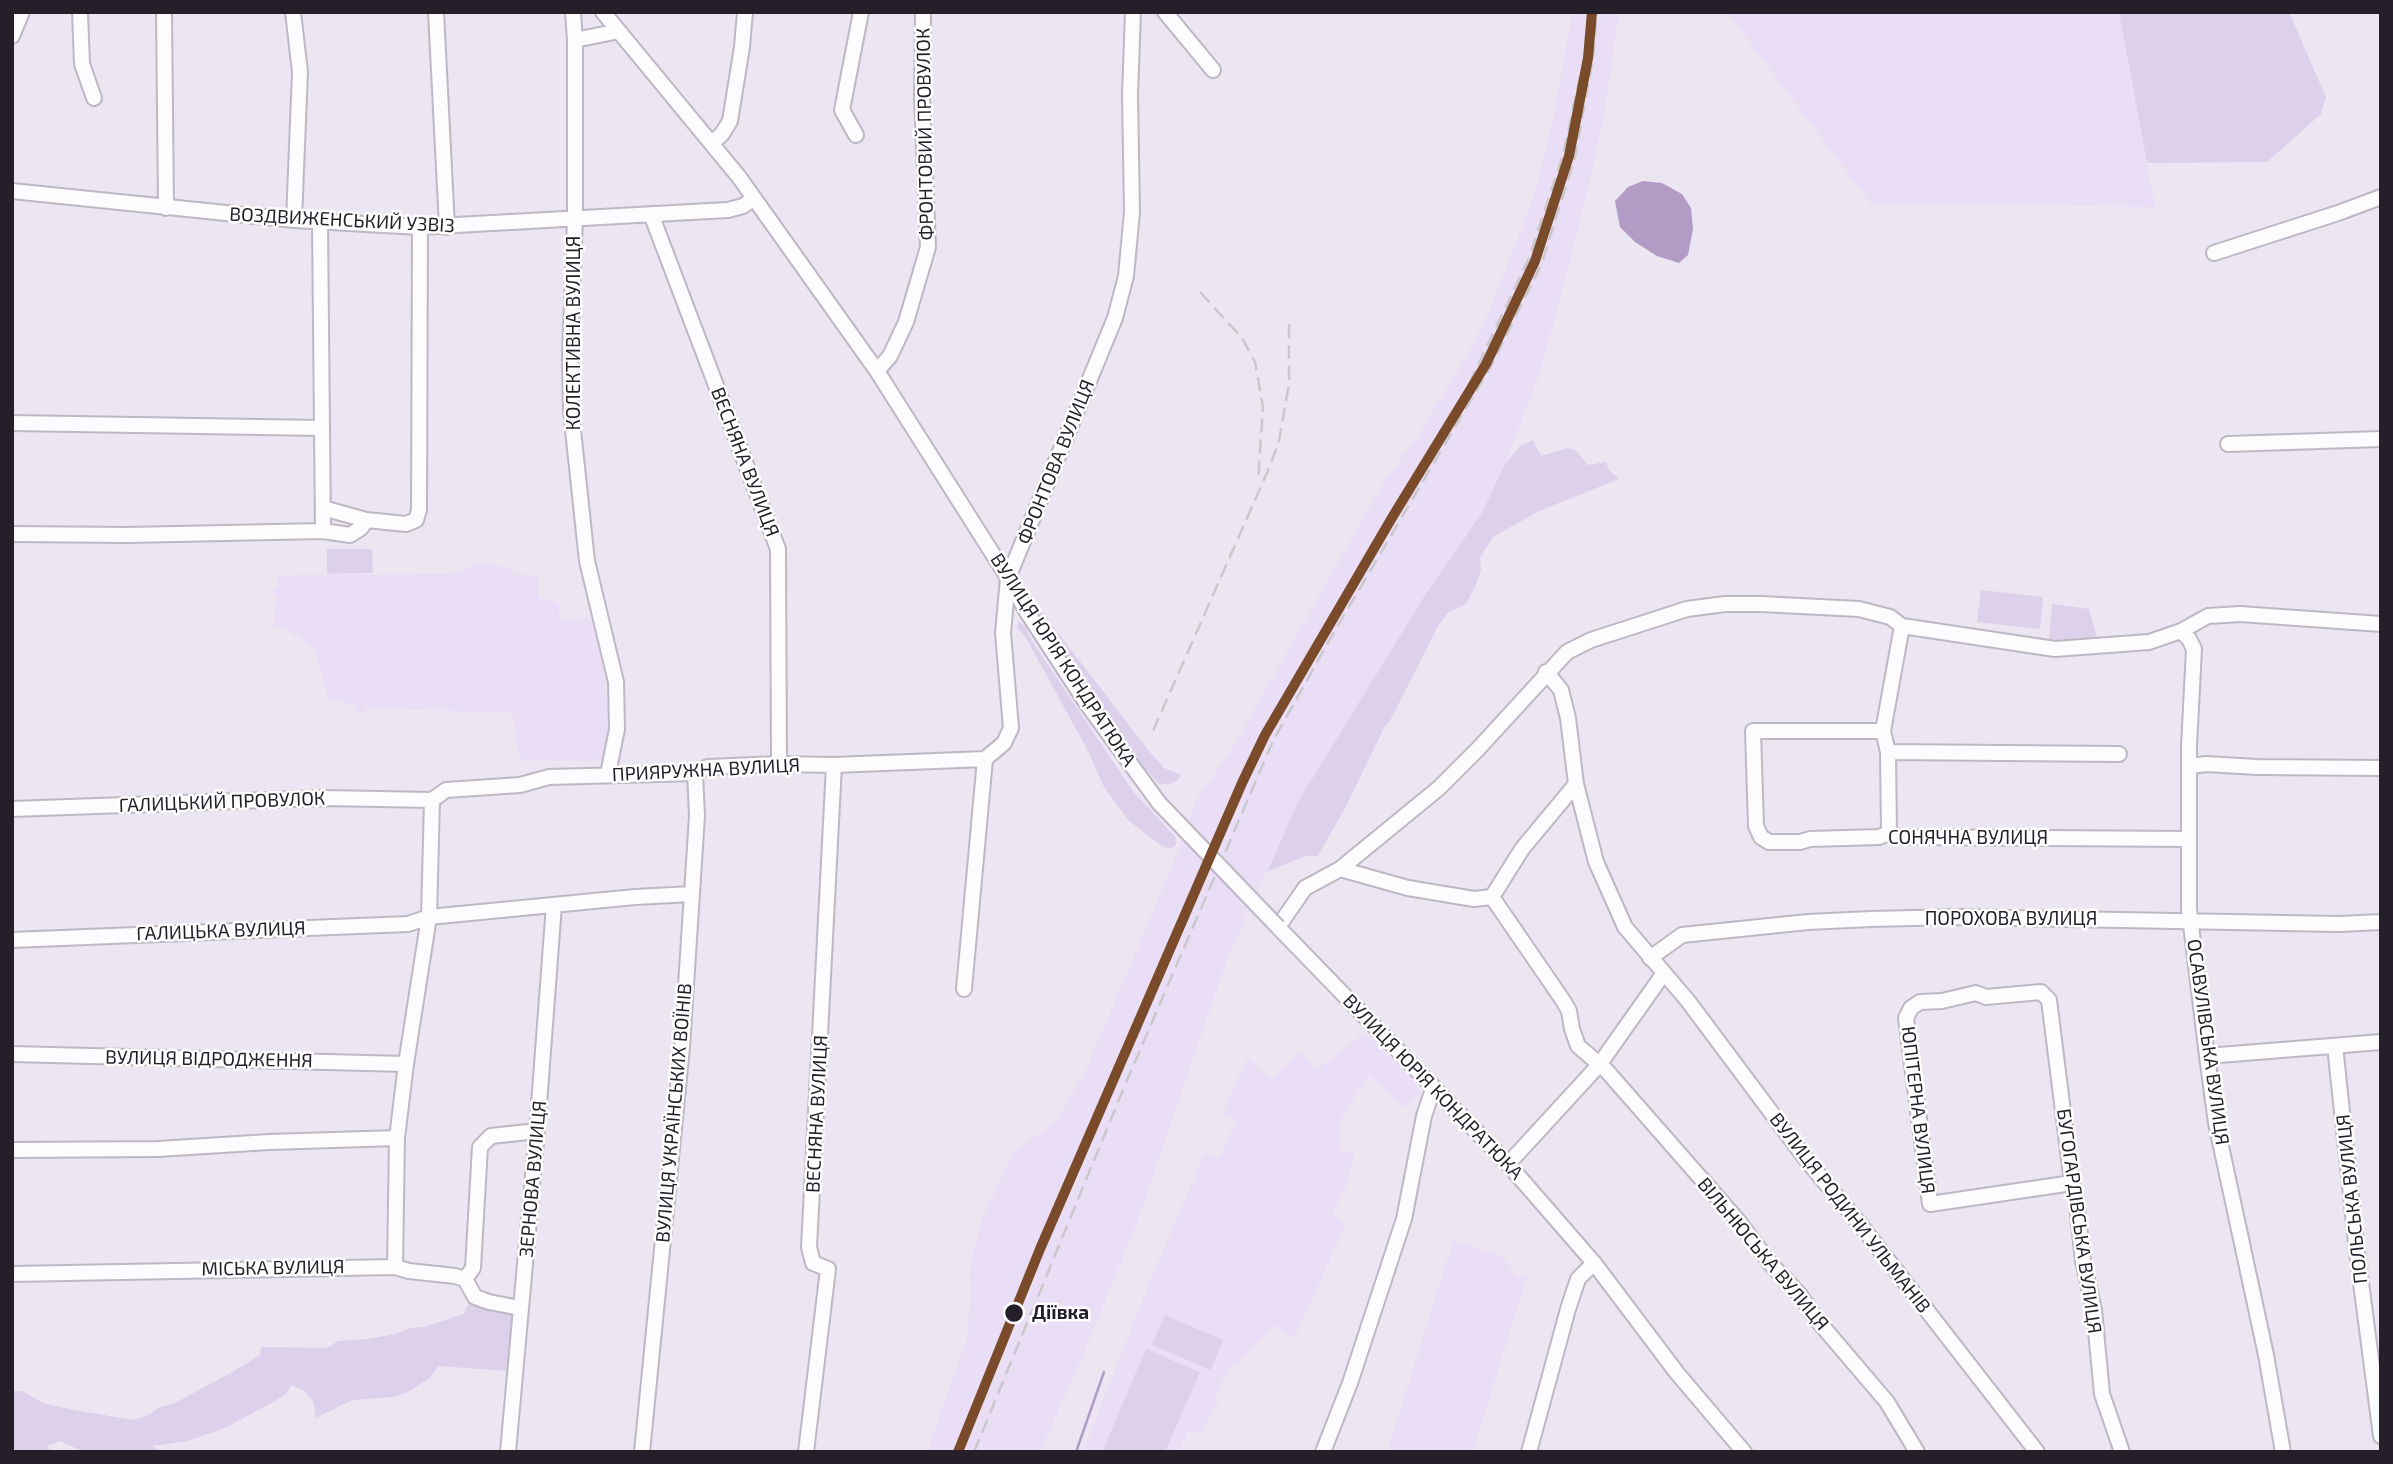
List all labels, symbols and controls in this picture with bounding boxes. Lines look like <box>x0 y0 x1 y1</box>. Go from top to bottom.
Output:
street label: ФРОНТОВИЙ ПРОВУЛОК <box>912 27 938 241</box>
street label: ВОЗДВИЖЕНСЬКИЙ УЗВІЗ <box>229 203 455 237</box>
street label: КОЛЕКТИВНА ВУЛИЦЯ <box>563 236 585 430</box>
street label: ФРОНТОВА ВУЛИЦЯ <box>1013 376 1099 548</box>
street label: ВЕСНЯНА ВУЛИЦЯ <box>706 384 784 540</box>
street label: ВУЛИЦЯ ЮРІЯ КОНДРАТЮКА <box>986 549 1140 771</box>
street label: ПРИЯРУЖНА ВУЛИЦЯ <box>611 754 801 786</box>
street label: ГАЛИЦЬКИЙ ПРОВУЛОК <box>118 787 326 817</box>
street label: СОНЯЧНА ВУЛИЦЯ <box>1888 827 2048 849</box>
street label: ПОРОХОВА ВУЛИЦЯ <box>1925 908 2097 930</box>
street label: ГАЛИЦЬКА ВУЛИЦЯ <box>136 917 306 945</box>
street label: ОСАВУЛІВСЬКА ВУЛИЦЯ <box>2182 938 2234 1146</box>
street label: ВУЛИЦЯ УКРАЇНСЬКИХ ВОЇНІВ <box>651 982 697 1244</box>
street label: ВУЛИЦЯ ЮРІЯ КОНДРАТЮКА <box>1338 989 1528 1185</box>
street label: ЮПІТЕРНА ВУЛИЦЯ <box>1896 1025 1940 1195</box>
street label: ВЕСНЯНА ВУЛИЦЯ <box>801 1034 833 1194</box>
street label: ВУЛИЦЯ ВІДРОДЖЕННЯ <box>105 1046 313 1072</box>
street label: ЗЕРНОВА ВУЛИЦЯ <box>515 1100 551 1258</box>
street label: БУГОГАРДІВСЬКА ВУЛИЦЯ <box>2052 1107 2106 1335</box>
street label: ВУЛИЦЯ РОДИНИ УЛЬМАНІВ <box>1765 1108 1935 1318</box>
street label: ПОЛЬСЬКА ВУЛИЦЯ <box>2332 1113 2372 1285</box>
street label: ВІЛЬНЮСЬКА ВУЛИЦЯ <box>1692 1173 1834 1335</box>
street label: МІСЬКА ВУЛИЦЯ <box>201 1255 345 1281</box>
marker: Діївка <box>1003 1302 1025 1324</box>
place label: Діївка <box>1032 1302 1089 1324</box>

